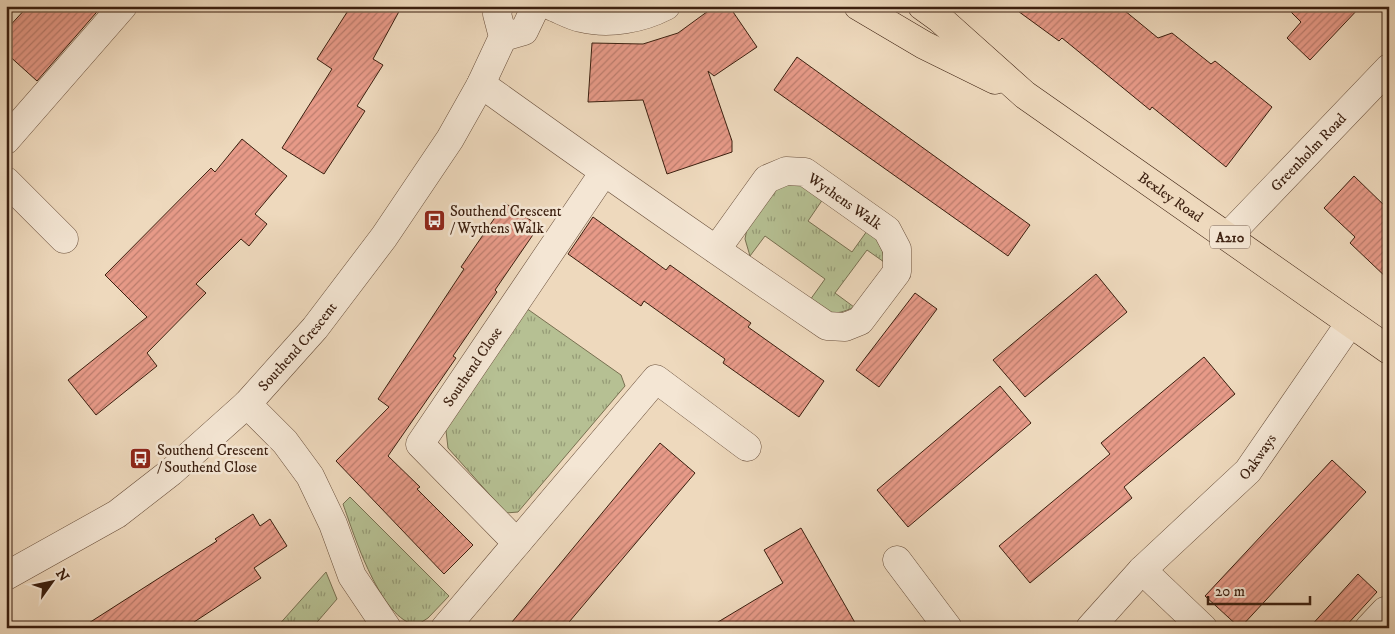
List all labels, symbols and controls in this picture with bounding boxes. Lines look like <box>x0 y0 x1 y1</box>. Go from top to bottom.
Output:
street label: Greenholm Road <box>1267 109 1351 196</box>
street label: Wythens Walk <box>803 168 886 234</box>
street label: Bexley Road <box>1134 168 1207 227</box>
place label: Southend Crescent / Wythens Walk <box>450 202 562 238</box>
bus stop icon: Southend Crescent / Wythens Walk <box>422 208 446 232</box>
road number: A210 <box>1210 226 1250 248</box>
street label: Southend Crescent <box>254 298 341 395</box>
street label: Southend Close <box>439 323 507 411</box>
street label: Oakways <box>1235 430 1281 485</box>
place label: Southend Crescent / Southend Close <box>157 441 269 477</box>
bus stop icon: Southend Crescent / Southend Close <box>129 447 153 471</box>
north arrow <box>28 556 78 606</box>
text: N <box>51 566 73 586</box>
scale bar <box>1208 574 1310 606</box>
text: 20 m <box>1215 582 1245 601</box>

